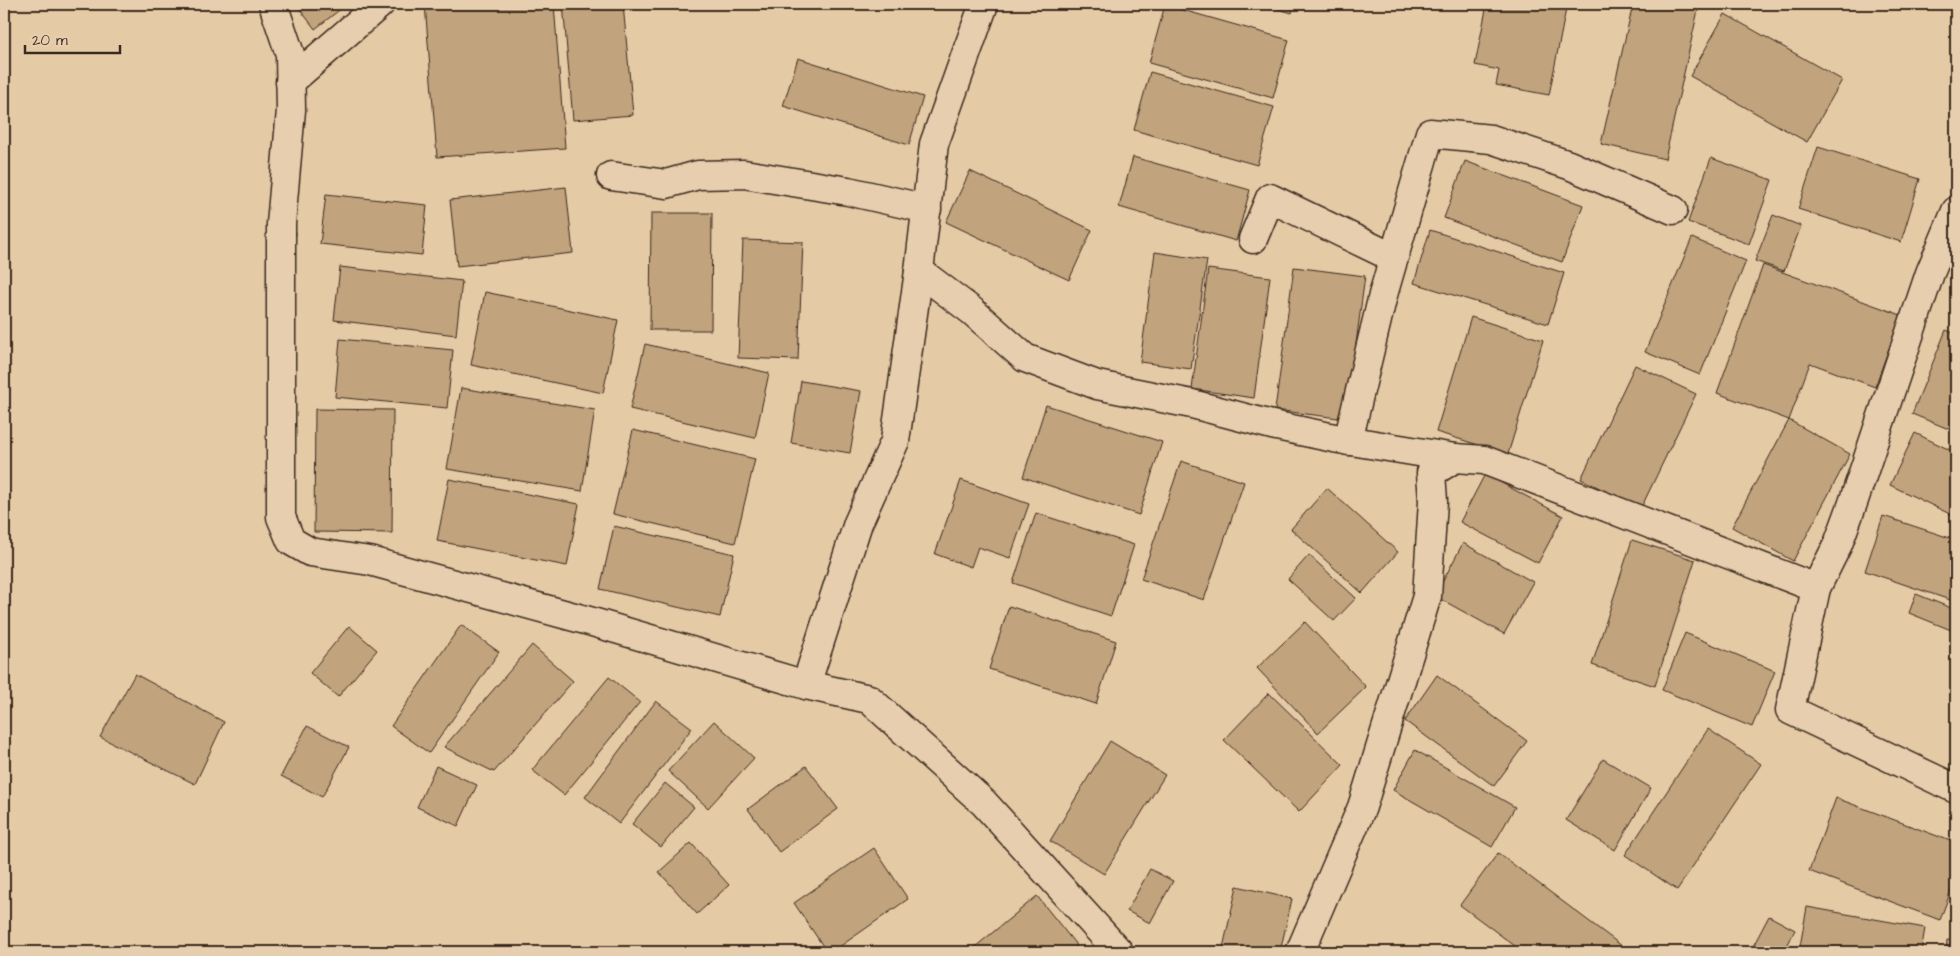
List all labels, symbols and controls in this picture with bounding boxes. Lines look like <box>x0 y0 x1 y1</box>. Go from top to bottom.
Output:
scale bar <box>25 22 120 54</box>
text: 20 m <box>32 30 68 51</box>

